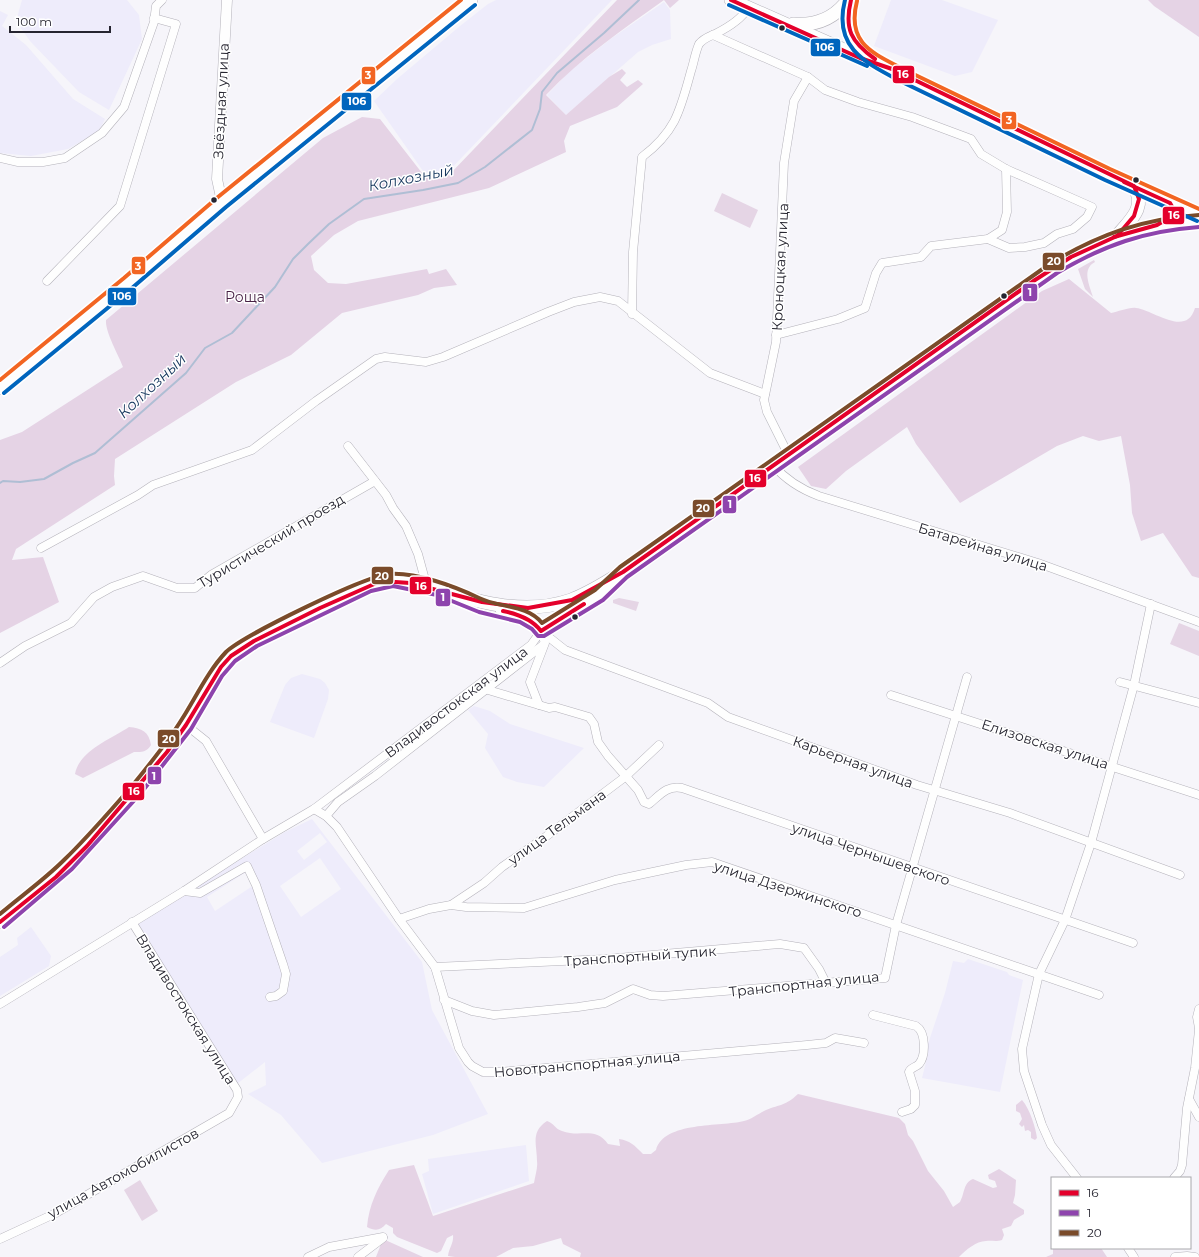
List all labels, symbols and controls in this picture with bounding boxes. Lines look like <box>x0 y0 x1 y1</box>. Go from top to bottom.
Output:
scale bar <box>10 8 110 34</box>
text: 100 m <box>16 14 52 29</box>
unlabelled marker <box>777 23 787 33</box>
line badge: 106 <box>810 38 841 57</box>
text: 106 <box>816 40 834 54</box>
street label: Звёздная улица <box>209 43 233 159</box>
line badge: 16 <box>892 65 915 84</box>
line badge: 3 <box>361 66 376 85</box>
text: 16 <box>897 67 909 81</box>
text: 3 <box>364 68 372 82</box>
line badge: 106 <box>341 92 372 111</box>
text: 106 <box>348 94 366 108</box>
line badge: 3 <box>1001 111 1017 130</box>
text: 3 <box>1005 113 1013 127</box>
water label: Колхозный <box>367 160 455 195</box>
unlabelled marker <box>1131 175 1141 185</box>
unlabelled marker <box>209 195 219 205</box>
street label: Кроноцкая улица <box>768 203 792 331</box>
line badge: 16 <box>1162 206 1185 225</box>
text: 16 <box>1168 208 1180 222</box>
line badge: 20 <box>1042 252 1065 271</box>
text: 20 <box>1047 254 1062 268</box>
line badge: 3 <box>131 256 146 275</box>
text: 3 <box>134 259 142 273</box>
line badge: 1 <box>1022 283 1038 302</box>
text: 1 <box>1028 285 1032 299</box>
line badge: 106 <box>107 287 137 306</box>
park label: Роща <box>225 288 265 306</box>
text: 106 <box>113 289 131 303</box>
unlabelled marker <box>999 291 1009 301</box>
water label: Колхозный <box>114 349 190 422</box>
line badge: 16 <box>744 469 767 488</box>
text: 16 <box>749 471 761 485</box>
street label: Туристический проезд <box>194 490 348 592</box>
line badge: 1 <box>722 495 737 514</box>
text: 1 <box>728 497 732 511</box>
line badge: 20 <box>692 499 715 518</box>
text: 20 <box>696 501 711 515</box>
street label: Батарейная улица <box>916 519 1050 575</box>
line badge: 20 <box>371 566 394 585</box>
text: 20 <box>375 569 390 583</box>
line badge: 16 <box>409 576 432 595</box>
text: 16 <box>415 579 427 593</box>
line badge: 1 <box>435 588 451 607</box>
text: 1 <box>441 590 445 604</box>
unlabelled marker <box>570 612 580 622</box>
street label: Владивостокская улица <box>381 642 531 762</box>
street label: Елизовская улица <box>979 715 1111 773</box>
line badge: 20 <box>157 729 180 748</box>
text: 20 <box>162 732 177 746</box>
street label: Карьерная улица <box>790 732 916 792</box>
line badge: 1 <box>147 766 162 785</box>
text: 1 <box>152 769 156 783</box>
line badge: 16 <box>122 782 145 801</box>
text: 16 <box>128 784 140 798</box>
street label: улица Тельмана <box>504 785 610 869</box>
street label: улица Чернышевского <box>789 818 953 890</box>
street label: улица Дзержинского <box>711 856 864 921</box>
street label: Владивостокская улица <box>132 930 240 1088</box>
street label: Транспортный тупик <box>563 942 717 970</box>
street label: Транспортная улица <box>728 967 880 1001</box>
street label: Новотранспортная улица <box>493 1047 681 1081</box>
street label: улица Автомобилистов <box>43 1124 202 1223</box>
legend <box>1051 1177 1191 1249</box>
text: 16 <box>1087 1185 1099 1200</box>
text: 1 <box>1087 1205 1091 1220</box>
text: 20 <box>1087 1225 1102 1240</box>

